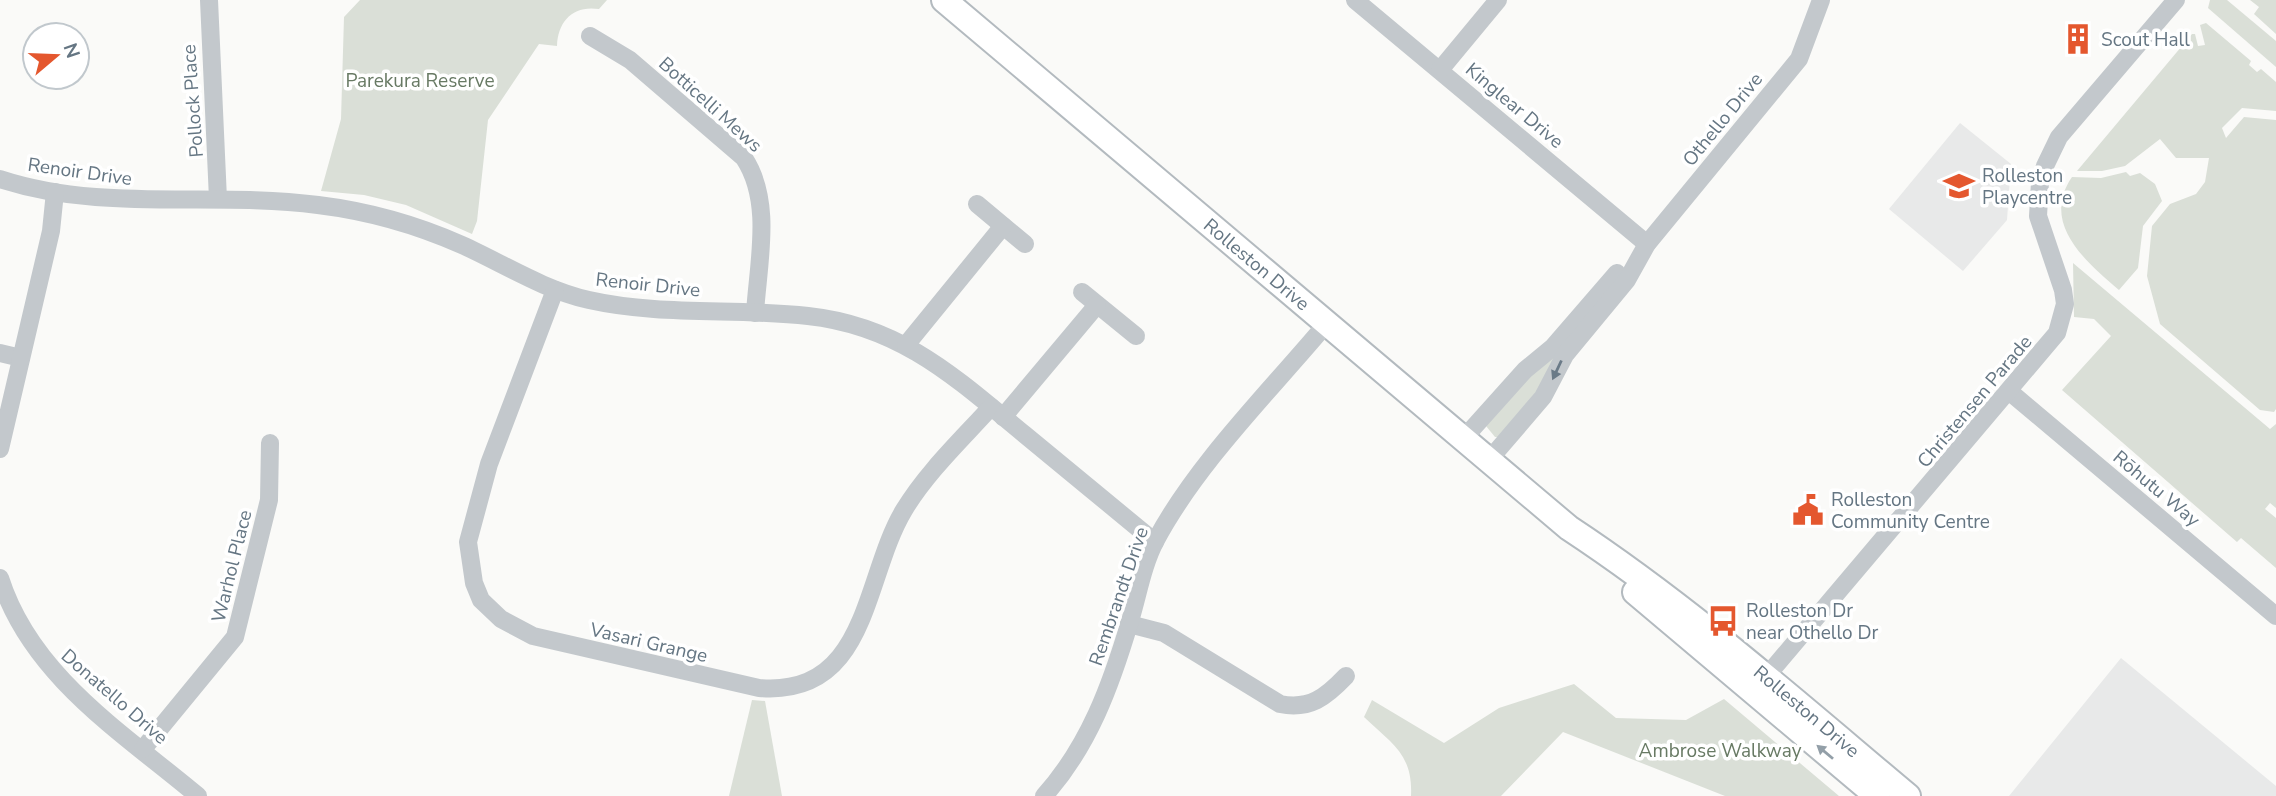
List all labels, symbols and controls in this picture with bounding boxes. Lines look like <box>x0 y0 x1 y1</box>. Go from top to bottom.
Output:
north arrow <box>21 21 91 91</box>
building icon: Scout Hall <box>2061 22 2095 56</box>
place label: Scout Hall <box>2101 27 2190 53</box>
text: N <box>57 40 86 62</box>
street label: Pollock Place <box>176 43 210 158</box>
street label: Botticelli Mews <box>653 51 768 158</box>
street label: Kinglear Drive <box>1460 57 1569 155</box>
street label: Othello Drive <box>1677 67 1769 172</box>
park label: Parekura Reserve <box>345 68 495 94</box>
street label: Renoir Drive <box>26 152 134 192</box>
place label: Rolleston Playcentre <box>1982 163 2072 211</box>
school or university icon: Rolleston Playcentre <box>1942 169 1976 203</box>
street label: Rolleston Drive <box>1198 213 1315 317</box>
street label: Renoir Drive <box>594 267 702 303</box>
street label: Christensen Parade <box>1912 330 2038 474</box>
one-way arrow <box>1551 360 1563 380</box>
street label: Rōhutu Way <box>2107 445 2206 533</box>
place label: Rolleston Community Centre <box>1831 487 1990 535</box>
public building icon: Rolleston Community Centre <box>1791 493 1825 527</box>
street label: Warhol Place <box>205 507 258 625</box>
street label: Rembrandt Drive <box>1083 523 1155 669</box>
place label: Rolleston Dr near Othello Dr <box>1746 598 1878 646</box>
bus stop icon: Rolleston Dr near Othello Dr <box>1706 604 1740 638</box>
street label: Vasari Grange <box>586 617 710 669</box>
street label: Donatello Drive <box>55 643 173 750</box>
street label: Rolleston Drive <box>1748 660 1865 764</box>
park label: Ambrose Walkway <box>1639 738 1802 764</box>
one-way arrow <box>1816 745 1833 760</box>

